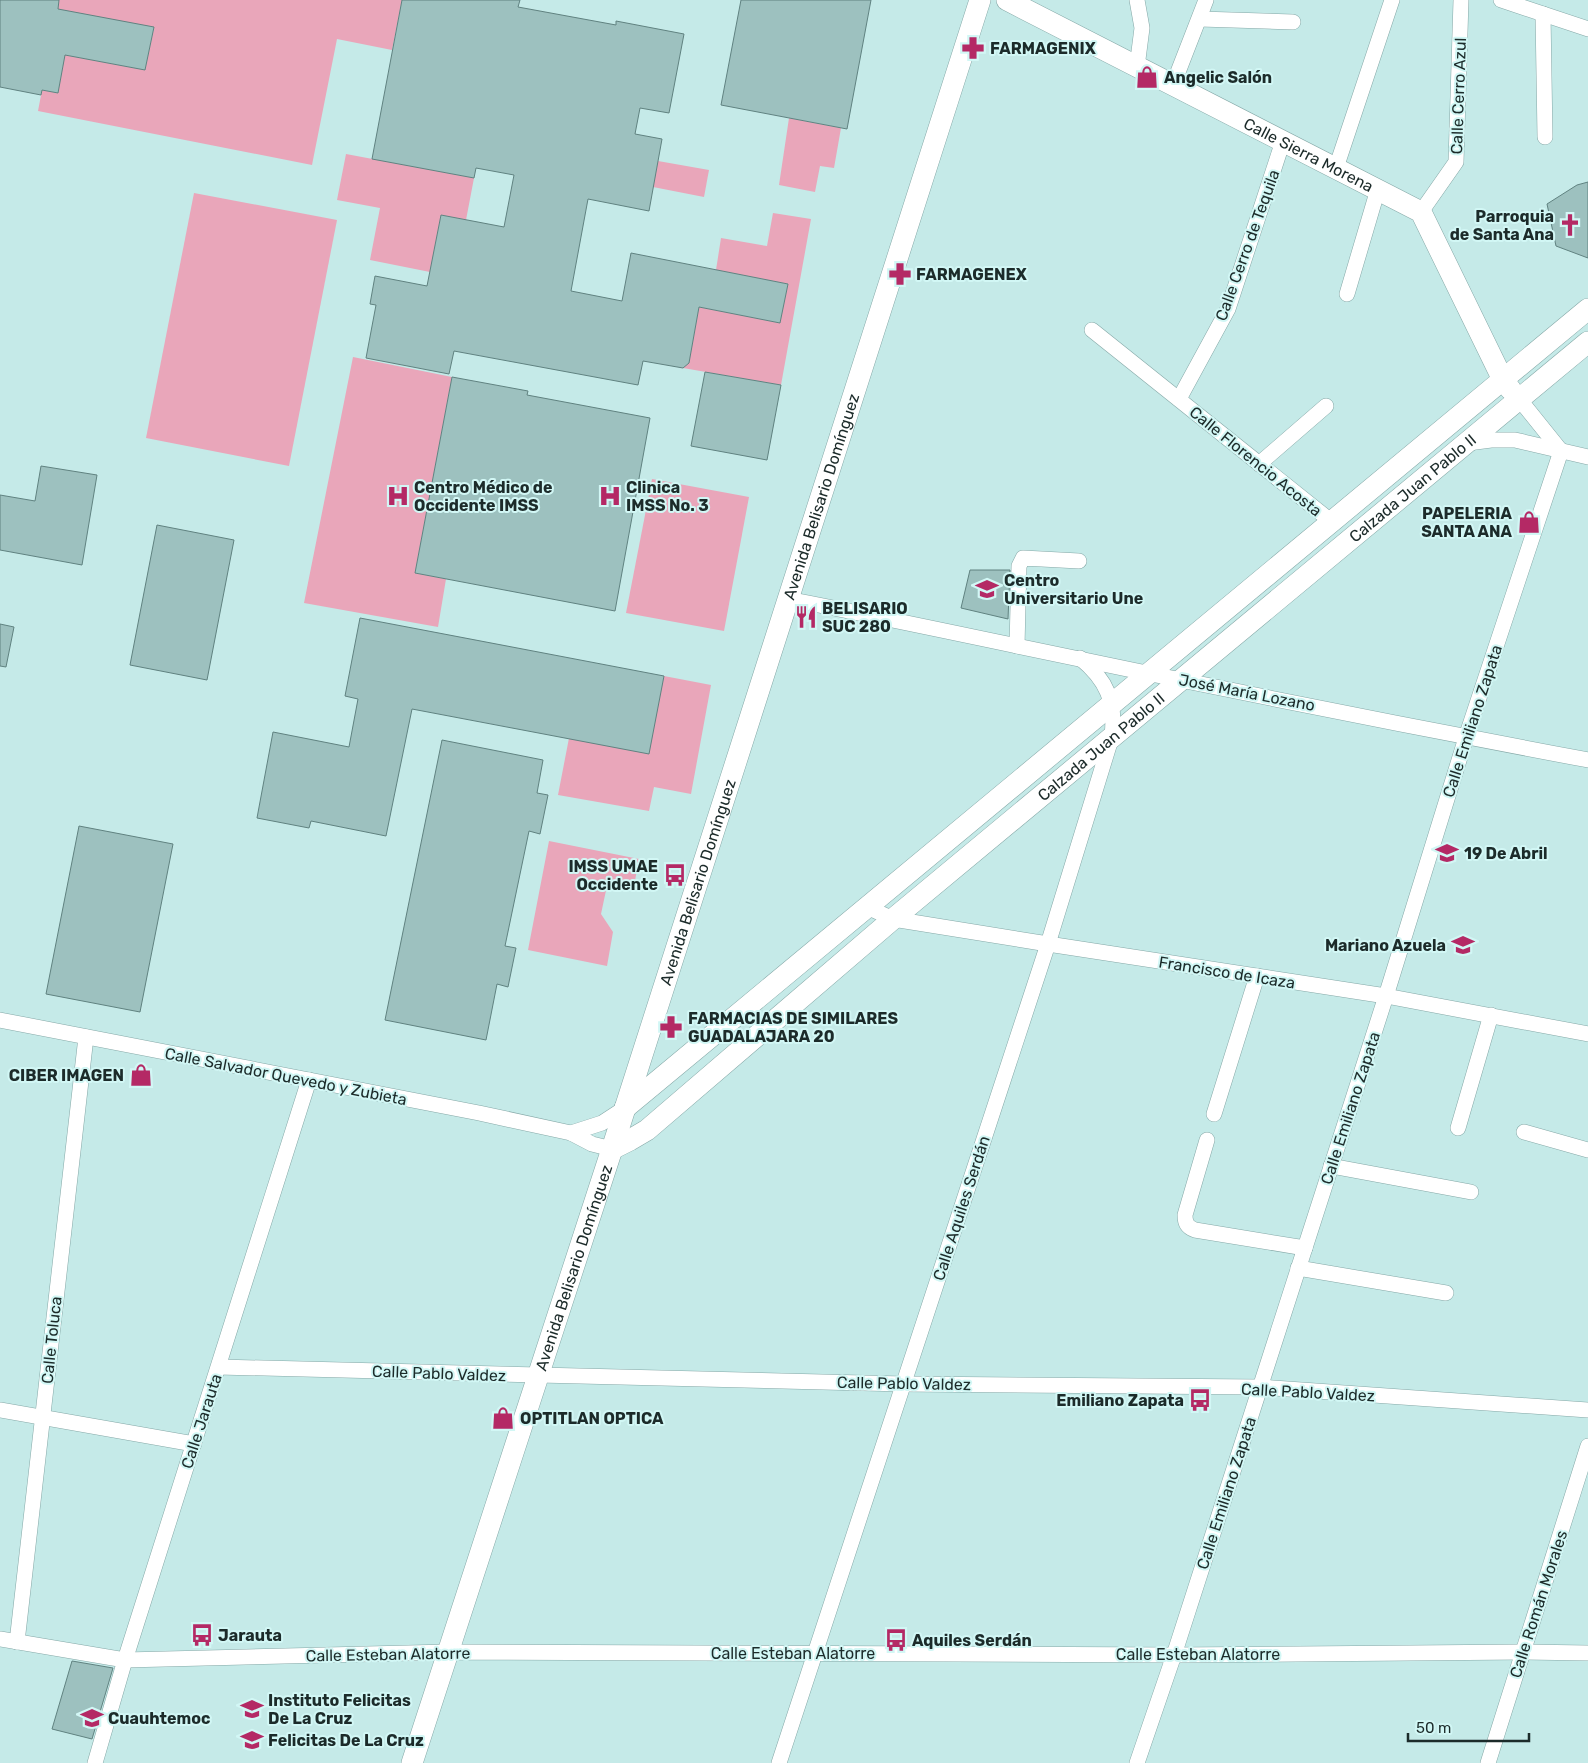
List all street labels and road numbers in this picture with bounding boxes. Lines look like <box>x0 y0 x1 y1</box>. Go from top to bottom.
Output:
street label: Calle Cerro Azul <box>1447 37 1470 155</box>
street label: Calle Sierra Morena <box>1240 114 1377 196</box>
street label: Calle Cerro de Tequila <box>1211 167 1284 323</box>
street label: Avenida Belisario Domínguez <box>780 391 863 602</box>
street label: Calle Florencio Acosta <box>1186 402 1326 521</box>
street label: Calzada Juan Pablo II <box>1345 430 1480 546</box>
street label: Calle Emiliano Zapata <box>1439 643 1506 800</box>
street label: José María Lozano <box>1177 670 1317 715</box>
street label: Calzada Juan Pablo II <box>1034 689 1168 805</box>
street label: Avenida Belisario Domínguez <box>656 777 740 988</box>
street label: Francisco de Icaza <box>1157 952 1296 993</box>
street label: Calle Emiliano Zapata <box>1317 1030 1384 1187</box>
street label: Calle Salvador Quevedo y Zubieta <box>163 1044 409 1109</box>
street label: Calle Aquiles Serdán <box>929 1133 994 1283</box>
street label: Avenida Belisario Domínguez <box>531 1162 616 1373</box>
street label: Calle Toluca <box>37 1295 66 1385</box>
street label: Calle Pablo Valdez <box>372 1362 506 1385</box>
street label: Calle Jarauta <box>177 1371 226 1471</box>
street label: Calle Pablo Valdez <box>837 1373 971 1394</box>
street label: Calle Pablo Valdez <box>1241 1380 1375 1405</box>
street label: Calle Emiliano Zapata <box>1193 1415 1260 1572</box>
street label: Calle Román Morales <box>1506 1528 1571 1680</box>
street label: Calle Esteban Alatorre <box>306 1644 470 1665</box>
street label: Calle Esteban Alatorre <box>711 1644 875 1663</box>
street label: Calle Esteban Alatorre <box>1116 1645 1280 1664</box>

